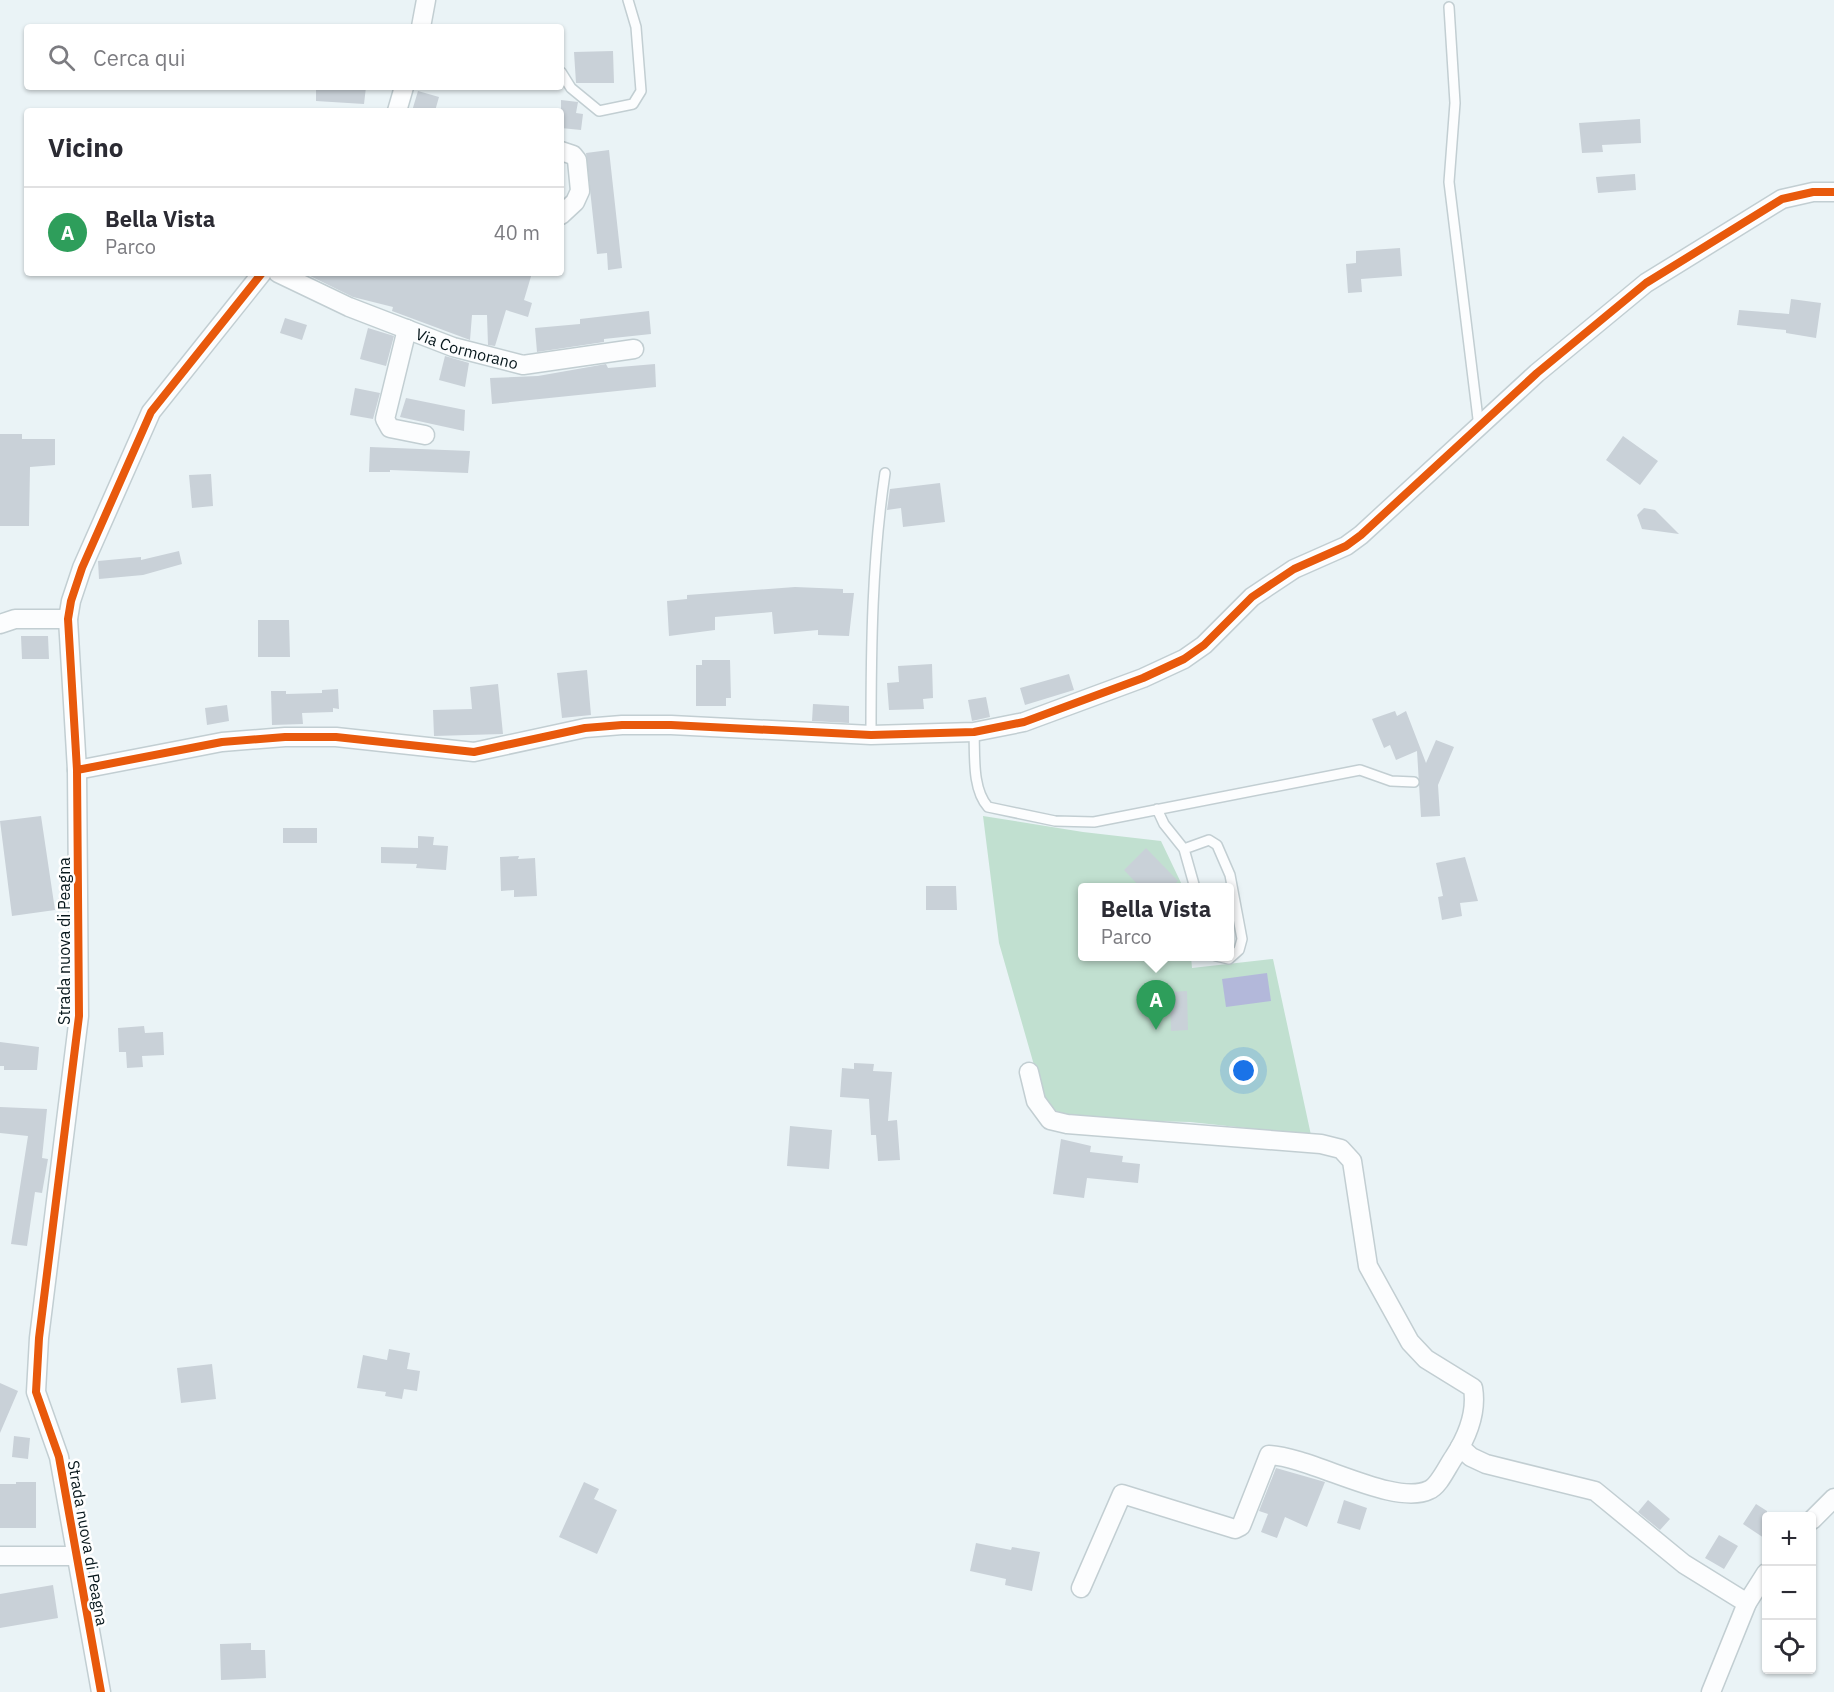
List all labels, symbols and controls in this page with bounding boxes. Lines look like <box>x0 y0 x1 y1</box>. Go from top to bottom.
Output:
search box <box>24 24 564 90</box>
icon: search <box>45 41 78 74</box>
text: Cerca qui <box>93 43 185 72</box>
text: Vicino <box>48 130 123 164</box>
text: Bella Vista <box>105 204 215 233</box>
text: A <box>61 219 74 246</box>
text: 40 m <box>494 219 540 246</box>
text: Parco <box>105 233 156 260</box>
street label: Via Cormorano <box>413 324 520 373</box>
street label: Strada nuova di Peagna <box>54 857 74 1025</box>
popup <box>1078 883 1234 961</box>
text: Bella Vista <box>1101 894 1211 923</box>
text: Parco <box>1101 923 1152 950</box>
pin: A <box>1136 980 1176 1030</box>
your location <box>1229 1056 1258 1085</box>
street label: Strada nuova di Peagna <box>64 1459 112 1628</box>
map controls <box>1762 1512 1816 1674</box>
button: + <box>1762 1512 1816 1566</box>
button: − <box>1762 1566 1816 1620</box>
button: locate <box>1762 1620 1816 1674</box>

